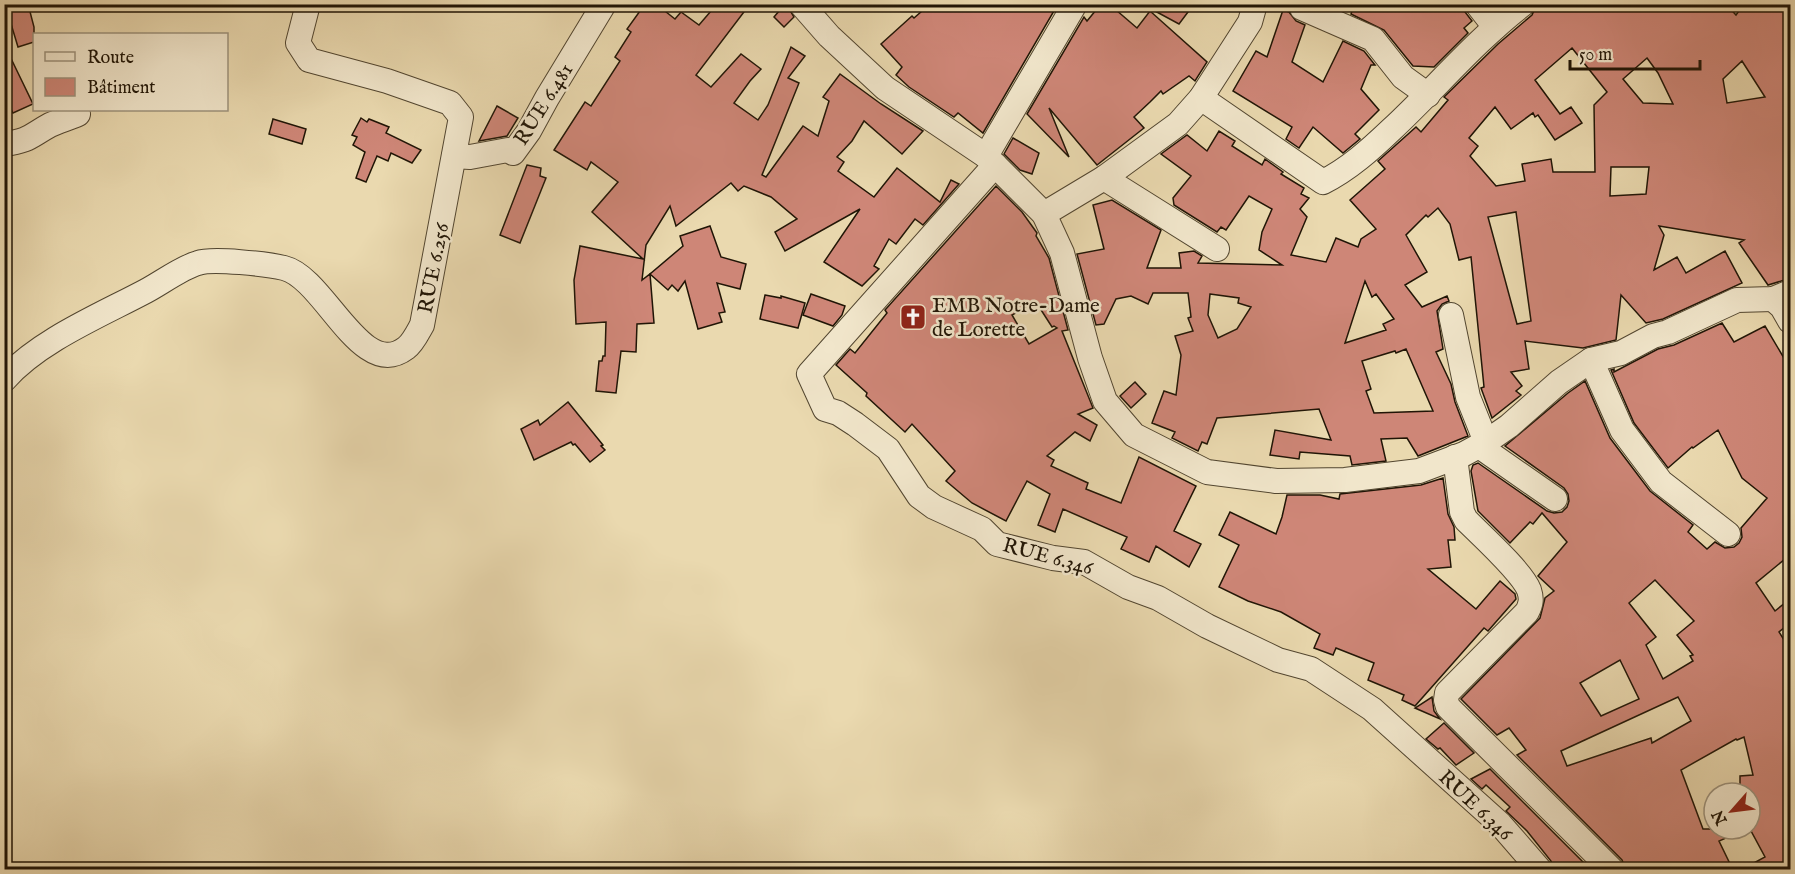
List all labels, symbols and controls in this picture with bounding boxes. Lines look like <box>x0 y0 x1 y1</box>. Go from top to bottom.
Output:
legend <box>33 33 228 111</box>
scale bar <box>1570 33 1700 71</box>
text: 50 m <box>1579 44 1612 67</box>
text: Route <box>87 47 134 70</box>
street label: RUE 6.481 <box>508 59 580 151</box>
text: Bâtiment <box>87 77 156 100</box>
street label: RUE 6.256 <box>412 220 457 316</box>
place label: EMB Notre-Dame de Lorette <box>932 293 1100 344</box>
church icon: EMB Notre-Dame de Lorette <box>898 302 928 332</box>
street label: RUE 6.346 <box>999 532 1097 583</box>
street label: RUE 6.346 <box>1432 765 1519 848</box>
north arrow <box>1702 781 1762 841</box>
text: N <box>1708 806 1733 829</box>

